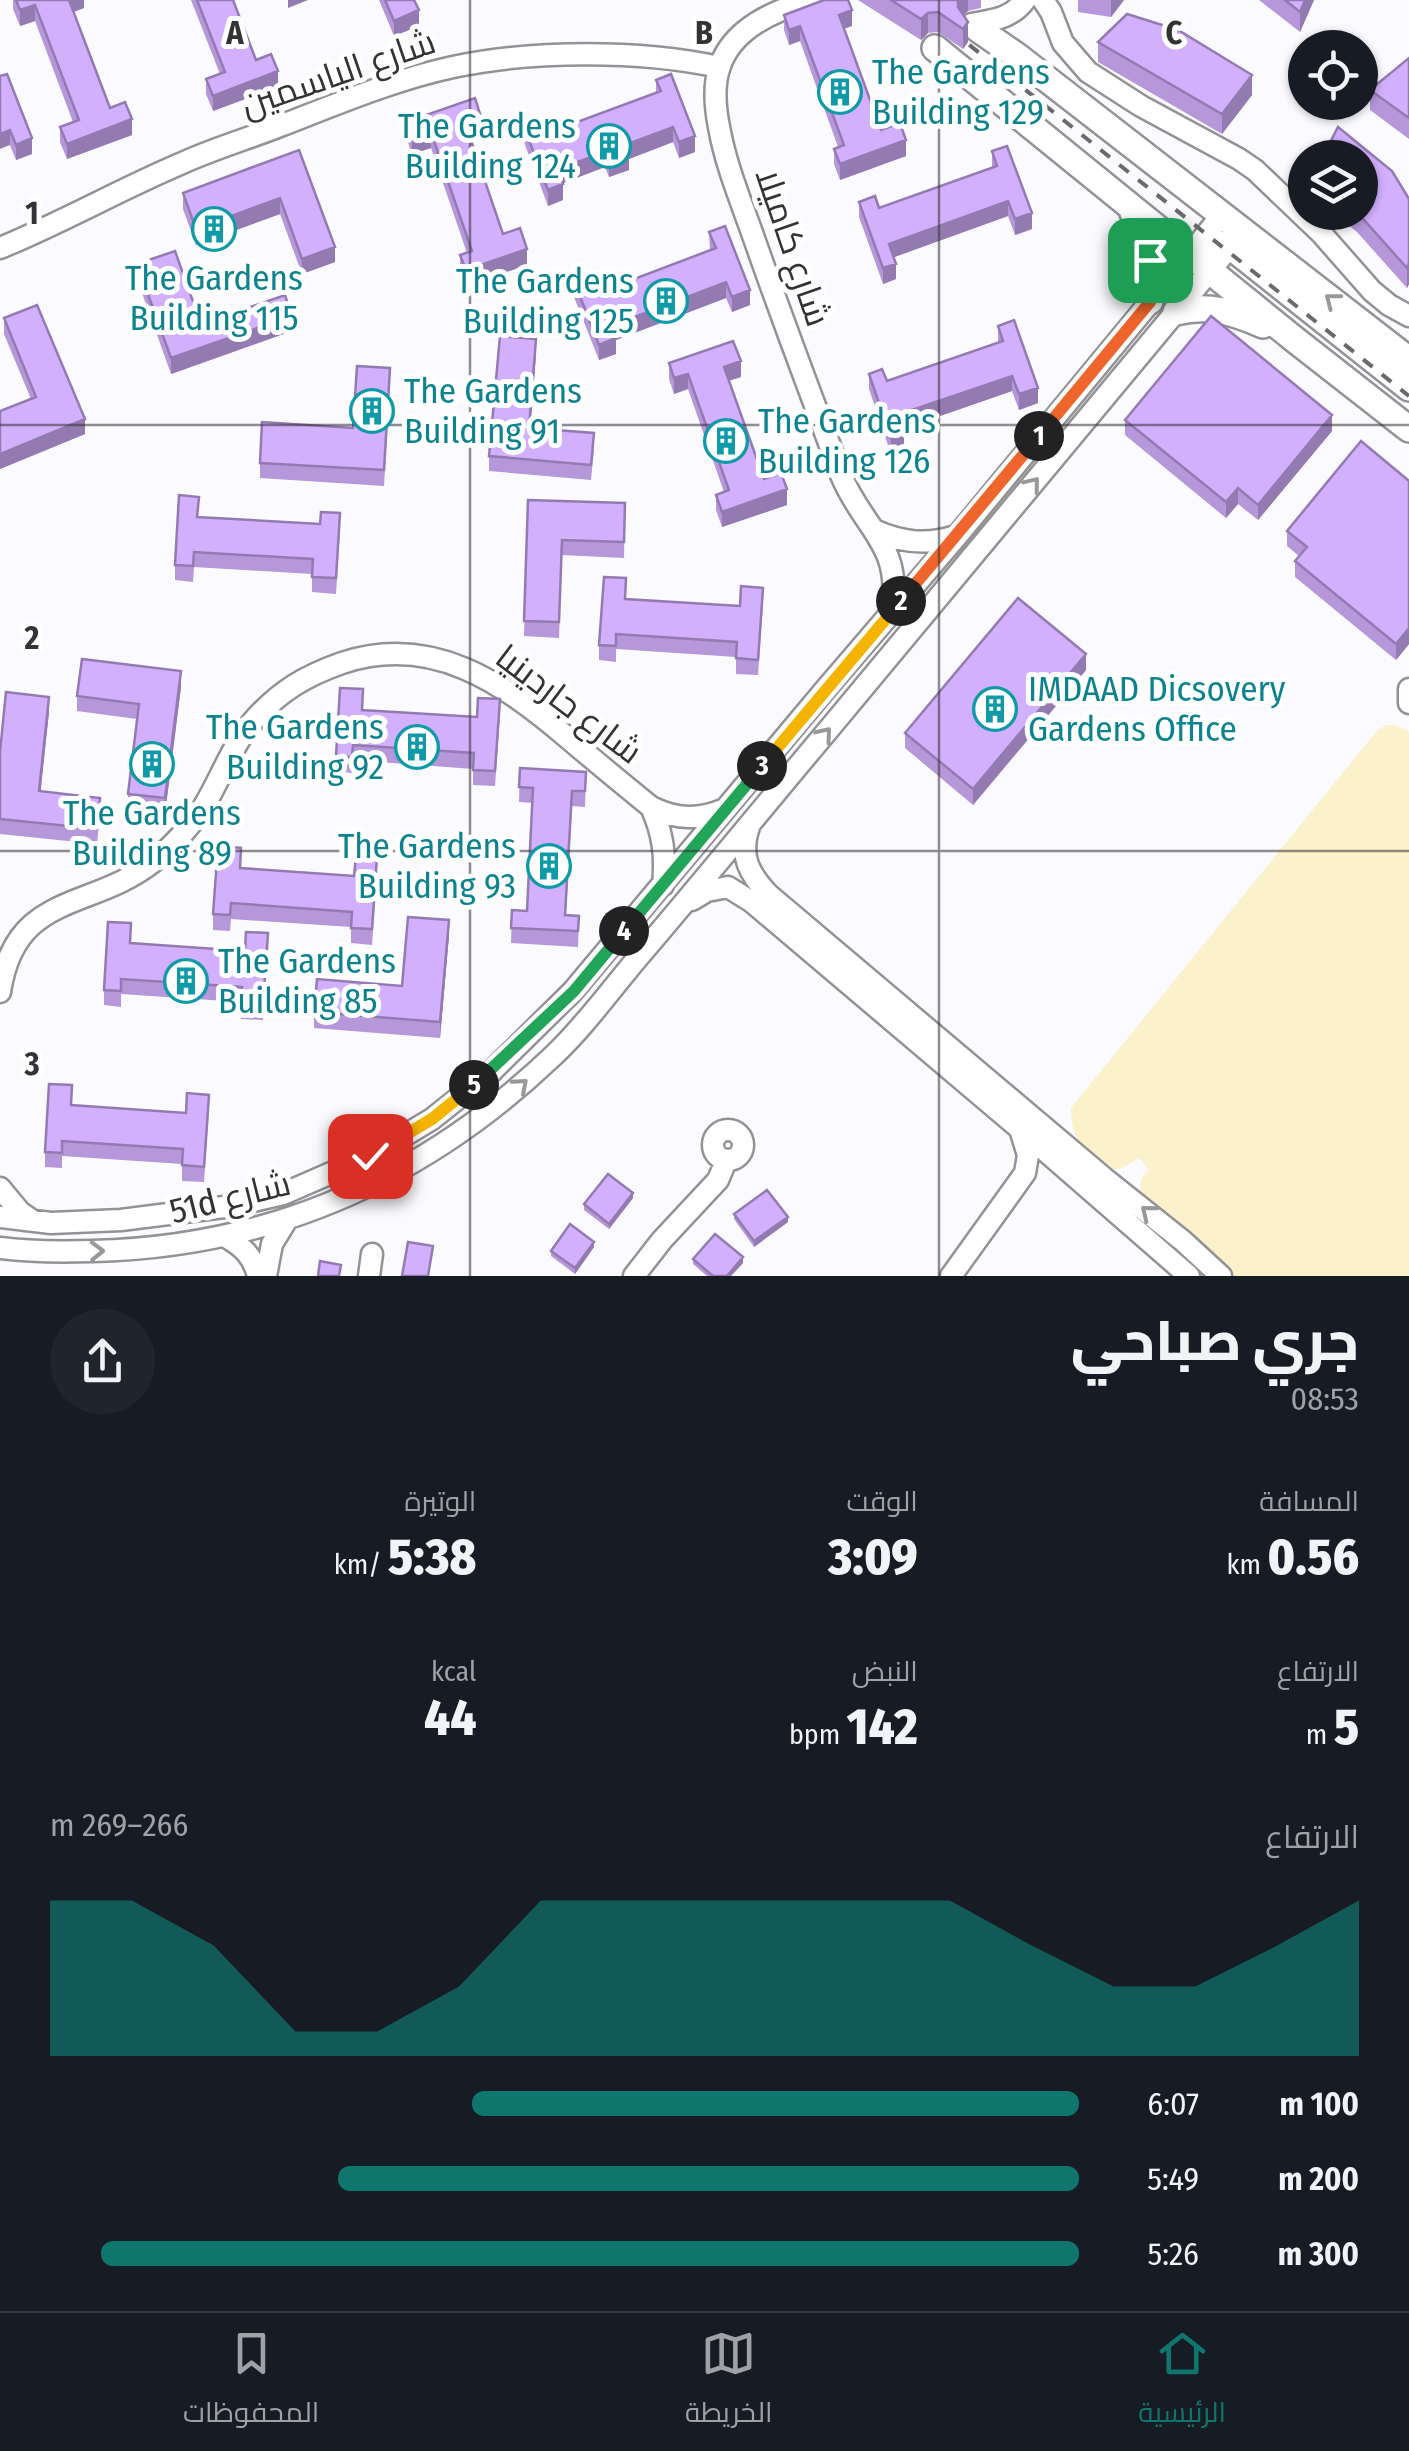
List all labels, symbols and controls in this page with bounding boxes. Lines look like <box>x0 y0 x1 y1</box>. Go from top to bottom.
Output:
text: A <box>225 14 244 52</box>
text: B <box>695 14 713 52</box>
text: C <box>1166 14 1183 52</box>
street label: شارع الياسمين <box>235 20 441 128</box>
map controls <box>1288 30 1378 230</box>
button: locate <box>1288 30 1378 120</box>
place label: The Gardens Building 129 <box>872 51 1050 133</box>
building icon: The Gardens Building 129 <box>817 69 863 115</box>
place label: The Gardens Building 124 <box>398 105 576 187</box>
building icon: The Gardens Building 124 <box>586 123 632 169</box>
button: layers <box>1288 140 1378 230</box>
street label: شارع كاميلا <box>744 162 840 332</box>
text: 1 <box>25 194 39 232</box>
building icon: The Gardens Building 115 <box>191 206 237 252</box>
pin <box>1108 218 1193 303</box>
icon: arrive <box>1123 233 1178 288</box>
place label: The Gardens Building 115 <box>125 257 303 339</box>
place label: The Gardens Building 125 <box>456 260 634 342</box>
building icon: The Gardens Building 125 <box>643 278 689 324</box>
one-way arrow <box>1325 294 1343 312</box>
place label: The Gardens Building 91 <box>404 370 582 452</box>
building icon: The Gardens Building 91 <box>349 388 395 434</box>
place label: The Gardens Building 126 <box>758 400 936 482</box>
pin: 1 <box>1014 411 1064 461</box>
building icon: The Gardens Building 126 <box>703 418 749 464</box>
text: 1 <box>1033 419 1045 452</box>
one-way arrow <box>1022 478 1040 496</box>
pin: 2 <box>876 576 926 626</box>
text: 2 <box>895 584 907 617</box>
text: 2 <box>24 619 40 657</box>
street label: شارع جاردينيا <box>486 635 650 774</box>
place label: IMDAAD Dicsovery Gardens Office <box>1028 668 1286 750</box>
building icon: IMDAAD Dicsovery Gardens Office <box>972 686 1018 732</box>
place label: The Gardens Building 92 <box>206 706 384 788</box>
building icon: The Gardens Building 92 <box>394 724 440 770</box>
one-way arrow <box>814 727 832 745</box>
building icon: The Gardens Building 89 <box>129 741 175 787</box>
pin: 3 <box>737 741 787 791</box>
text: 3 <box>755 749 769 782</box>
place label: The Gardens Building 89 <box>63 792 241 874</box>
place label: The Gardens Building 93 <box>338 825 516 907</box>
building icon: The Gardens Building 93 <box>526 843 572 889</box>
pin: 4 <box>599 906 649 956</box>
text: 4 <box>617 914 631 947</box>
place label: The Gardens Building 85 <box>218 940 396 1022</box>
building icon: The Gardens Building 85 <box>163 958 209 1004</box>
text: 3 <box>23 1045 40 1083</box>
pin: 5 <box>449 1060 499 1110</box>
text: 5 <box>467 1068 481 1101</box>
one-way arrow <box>510 1079 528 1097</box>
pin <box>328 1114 413 1199</box>
icon: check <box>343 1129 398 1184</box>
street label: 51d شارع <box>165 1162 295 1234</box>
one-way arrow <box>1141 1206 1159 1224</box>
one-way arrow <box>90 1240 106 1262</box>
button: share <box>50 1309 155 1414</box>
text: جري صباحي <box>1071 1309 1359 1375</box>
text: 08:53 <box>1291 1380 1359 1418</box>
text: الوتيرة <box>404 1485 476 1518</box>
text: الوقت <box>846 1485 918 1518</box>
text: المسافة <box>1259 1485 1359 1518</box>
text: 5:38 <box>388 1527 476 1587</box>
text: 3:09 <box>828 1527 918 1587</box>
text: 0.56 <box>1268 1527 1359 1587</box>
text: /km <box>334 1548 388 1581</box>
text: km <box>1226 1548 1268 1581</box>
text: kcal <box>431 1655 476 1688</box>
text: النبض <box>852 1655 918 1688</box>
text: الارتفاع <box>1277 1655 1359 1688</box>
text: 44 <box>424 1688 476 1748</box>
text: 142 <box>847 1697 918 1757</box>
text: 5 <box>1334 1697 1359 1757</box>
text: bpm <box>789 1718 847 1751</box>
text: m <box>1306 1718 1334 1751</box>
text: 266–269 m <box>50 1806 188 1844</box>
text: الارتفاع <box>1265 1818 1359 1856</box>
text: 6:07 <box>1147 2085 1199 2123</box>
text: 100 m <box>1279 2085 1359 2123</box>
text: 5:49 <box>1147 2160 1199 2198</box>
text: 200 m <box>1278 2160 1359 2198</box>
text: 5:26 <box>1148 2235 1199 2273</box>
text: 300 m <box>1278 2235 1359 2273</box>
tab: المحفوظات <box>183 2326 319 2438</box>
tab: الخريطة <box>685 2326 772 2438</box>
tab: الرئيسية <box>1138 2326 1226 2438</box>

